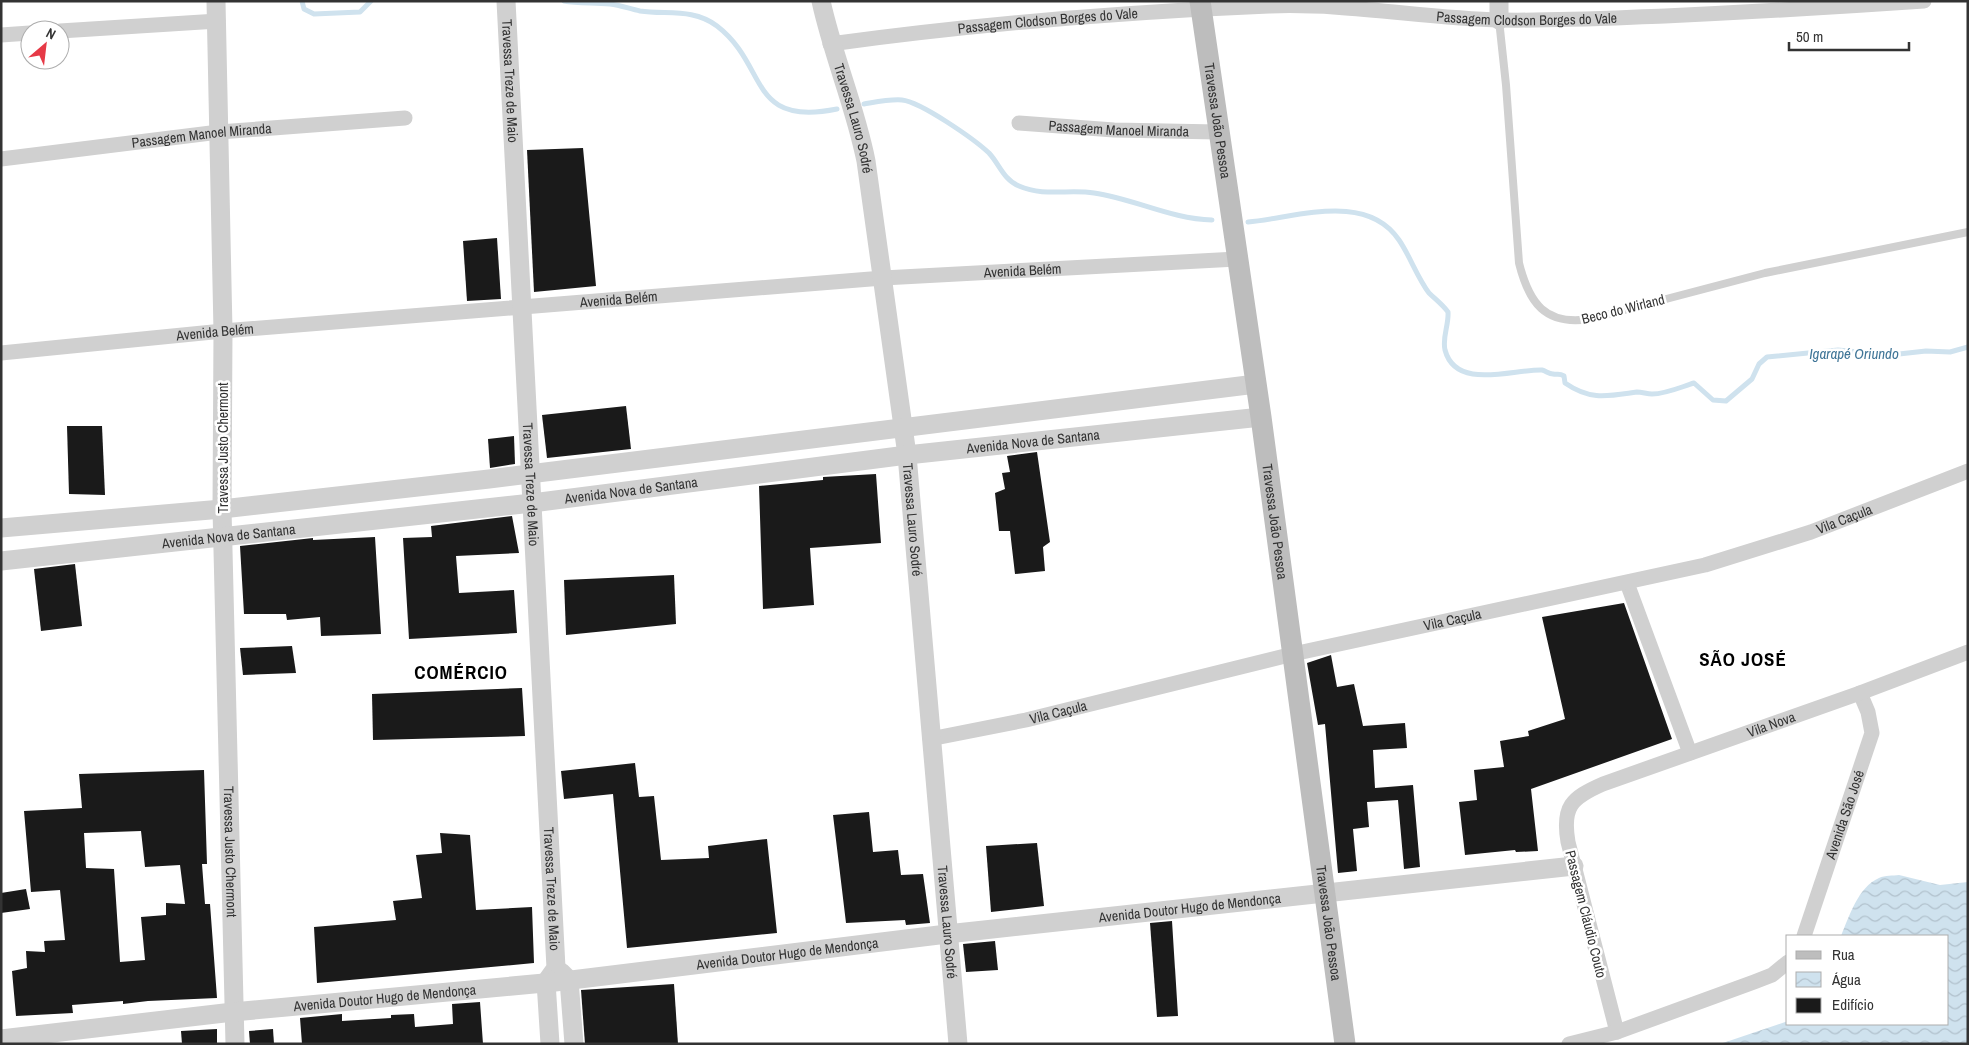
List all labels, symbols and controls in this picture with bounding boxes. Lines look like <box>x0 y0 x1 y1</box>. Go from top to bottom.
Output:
street label: Passagem Clodson Borges do Vale <box>957 4 1138 37</box>
street label: Passagem Clodson Borges do Vale <box>1436 7 1617 29</box>
street label: Travessa Treze de Maio <box>498 19 522 143</box>
north arrow <box>20 20 70 70</box>
scale bar <box>1789 20 1909 52</box>
text: N <box>43 24 59 43</box>
text: 50 m <box>1796 26 1823 47</box>
street label: Travessa Lauro Sodré <box>830 61 877 175</box>
street label: Travessa João Pessoa <box>1200 62 1235 180</box>
street label: Passagem Manoel Miranda <box>1048 116 1190 140</box>
street label: Passagem Manoel Miranda <box>131 119 273 152</box>
street label: Avenida Belém <box>982 259 1062 282</box>
street label: Avenida Belém <box>578 287 658 311</box>
street label: Beco do Wirland <box>1580 290 1666 328</box>
street label: Avenida Belém <box>174 320 254 345</box>
water label: Igarapé Oriundo <box>1809 343 1899 364</box>
street label: Travessa Justo Chermont <box>214 382 232 514</box>
street label: Travessa Treze de Maio <box>519 422 543 547</box>
street label: Avenida Nova de Santana <box>964 425 1101 458</box>
street label: Travessa Lauro Sodré <box>899 462 926 577</box>
street label: Travessa João Pessoa <box>1258 463 1292 581</box>
street label: Avenida Nova de Santana <box>562 473 699 508</box>
street label: Vila Caçula <box>1814 500 1875 538</box>
street label: Avenida Nova de Santana <box>160 520 297 552</box>
street label: Vila Caçula <box>1422 604 1484 635</box>
district label: SÃO JOSÉ <box>1699 646 1787 672</box>
district label: COMÉRCIO <box>414 659 508 685</box>
street label: Vila Caçula <box>1028 696 1089 728</box>
street label: Vila Nova <box>1745 708 1798 741</box>
street label: Avenida São José <box>1821 768 1868 863</box>
street label: Travessa Justo Chermont <box>220 786 241 918</box>
street label: Travessa Treze de Maio <box>540 827 564 951</box>
street label: Passagem Cláudio Couto <box>1561 848 1611 980</box>
street label: Travessa João Pessoa <box>1312 864 1346 983</box>
street label: Travessa Lauro Sodré <box>934 865 961 979</box>
street label: Avenida Doutor Hugo de Mendonça <box>1097 889 1282 927</box>
street label: Avenida Doutor Hugo de Mendonça <box>694 933 880 974</box>
legend <box>1786 935 1949 1025</box>
text: Rua <box>1832 944 1855 965</box>
text: Água <box>1831 969 1861 990</box>
street label: Avenida Doutor Hugo de Mendonça <box>292 980 477 1015</box>
text: Edifício <box>1832 994 1874 1015</box>

